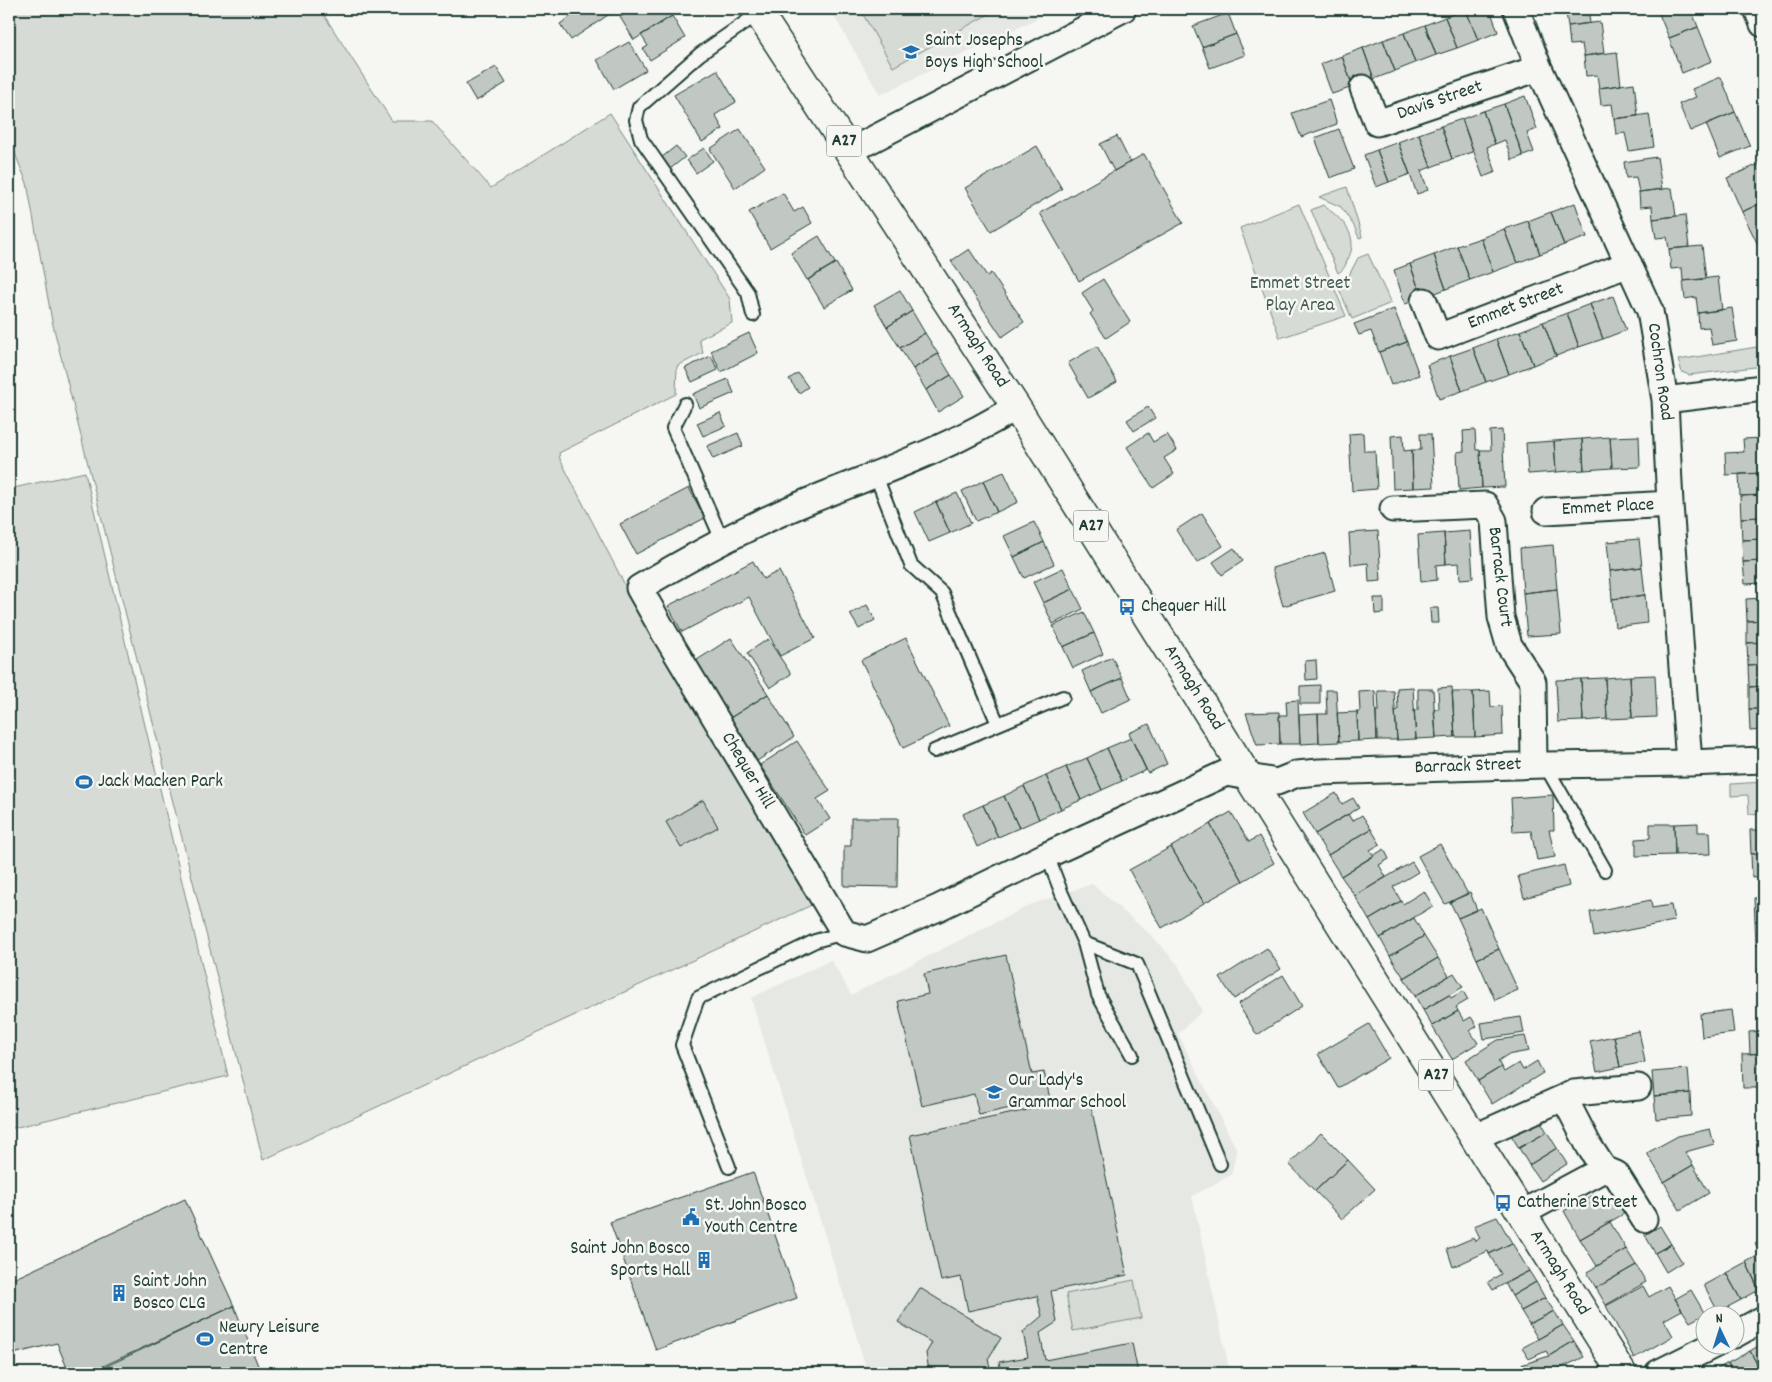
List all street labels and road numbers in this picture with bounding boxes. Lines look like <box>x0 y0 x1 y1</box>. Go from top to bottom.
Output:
street label: Davis Street <box>1394 74 1486 128</box>
road number: A27 <box>826 125 862 156</box>
street label: Emmet Street <box>1464 276 1568 338</box>
street label: Armagh Road <box>939 298 1015 394</box>
street label: Cochron Road <box>1639 321 1679 423</box>
street label: Emmet Place <box>1561 492 1655 524</box>
road number: A27 <box>1074 511 1108 542</box>
street label: Barrack Court <box>1479 525 1519 629</box>
street label: Armagh Road <box>1156 640 1230 736</box>
street label: Chequer Hill <box>714 728 781 815</box>
street label: Barrack Street <box>1414 752 1522 782</box>
road number: A27 <box>1418 1060 1454 1090</box>
street label: Armagh Road <box>1522 1225 1596 1321</box>

